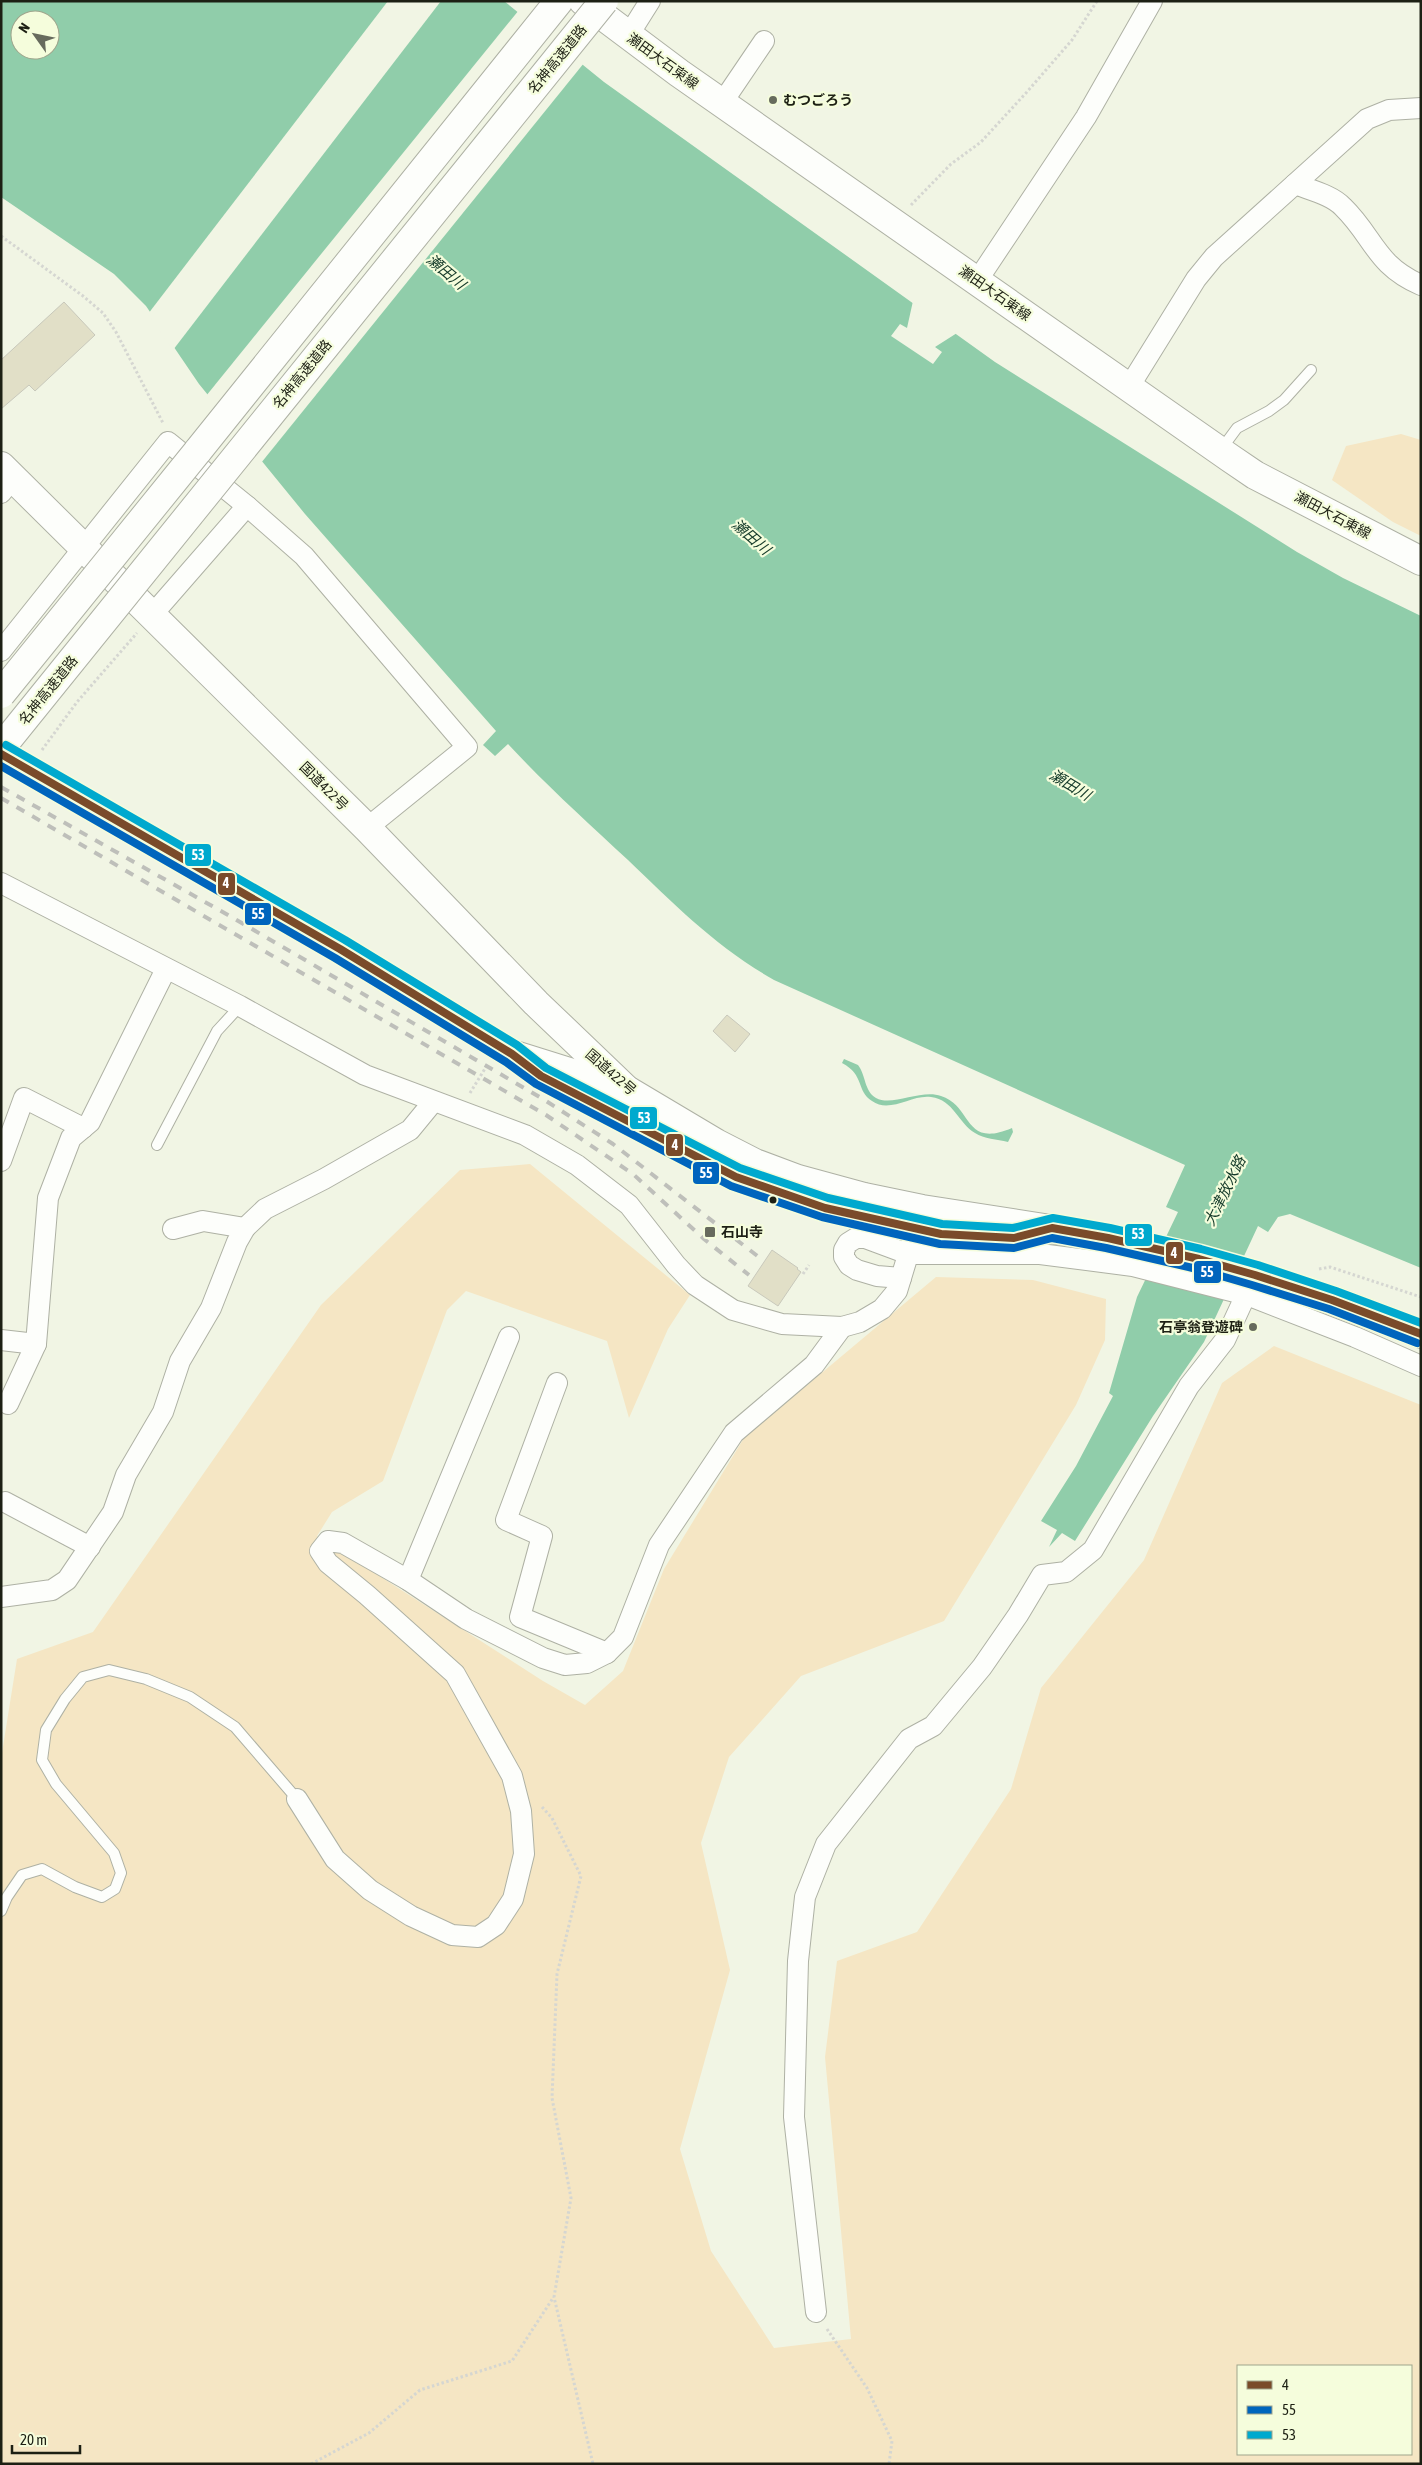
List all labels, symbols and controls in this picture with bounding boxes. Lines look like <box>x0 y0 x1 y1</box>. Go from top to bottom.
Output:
north arrow <box>10 10 60 60</box>
text: N <box>15 20 33 36</box>
street label: 名神高速道路 <box>524 21 590 97</box>
street label: 瀬田大石東線 <box>624 30 702 92</box>
place label: むつごろう <box>783 92 853 108</box>
marker: むつごろう <box>767 94 779 106</box>
water label: 瀬田川 <box>424 251 471 294</box>
street label: 瀬田大石東線 <box>956 262 1034 324</box>
street label: 名神高速道路 <box>269 336 335 412</box>
street label: 瀬田大石東線 <box>1292 488 1374 542</box>
water label: 瀬田川 <box>729 515 775 559</box>
street label: 名神高速道路 <box>15 652 81 728</box>
street label: 国道422号 <box>297 759 351 813</box>
water label: 瀬田川 <box>1047 766 1096 804</box>
line badge: 53 <box>184 843 212 867</box>
text: 53 <box>191 847 205 863</box>
line badge: 4 <box>217 872 236 896</box>
text: 4 <box>222 875 230 891</box>
line badge: 55 <box>244 902 272 926</box>
text: 55 <box>251 906 265 922</box>
street label: 国道422号 <box>582 1046 640 1098</box>
line badge: 53 <box>629 1106 658 1130</box>
text: 53 <box>637 1110 651 1126</box>
line badge: 4 <box>665 1133 684 1157</box>
text: 4 <box>671 1137 679 1153</box>
water label: 大津放水路 <box>1200 1152 1250 1228</box>
line badge: 55 <box>692 1161 720 1185</box>
text: 55 <box>699 1165 713 1181</box>
unlabelled marker <box>768 1195 778 1205</box>
line badge: 53 <box>1124 1223 1153 1247</box>
place label: 石山寺 <box>721 1224 763 1240</box>
marker: 石山寺 <box>703 1225 717 1239</box>
text: 53 <box>1131 1226 1145 1242</box>
line badge: 4 <box>1165 1241 1184 1265</box>
text: 4 <box>1170 1245 1178 1261</box>
line badge: 55 <box>1193 1260 1222 1284</box>
text: 55 <box>1200 1264 1214 1280</box>
place label: 石亭翁登遊碑 <box>1159 1319 1243 1335</box>
marker: 石亭翁登遊碑 <box>1247 1321 1259 1333</box>
legend <box>1237 2365 1412 2455</box>
text: 4 <box>1282 2376 1289 2393</box>
text: 55 <box>1282 2401 1296 2418</box>
scale bar <box>12 2422 80 2454</box>
text: 53 <box>1282 2426 1296 2443</box>
text: 20 m <box>20 2431 47 2448</box>

